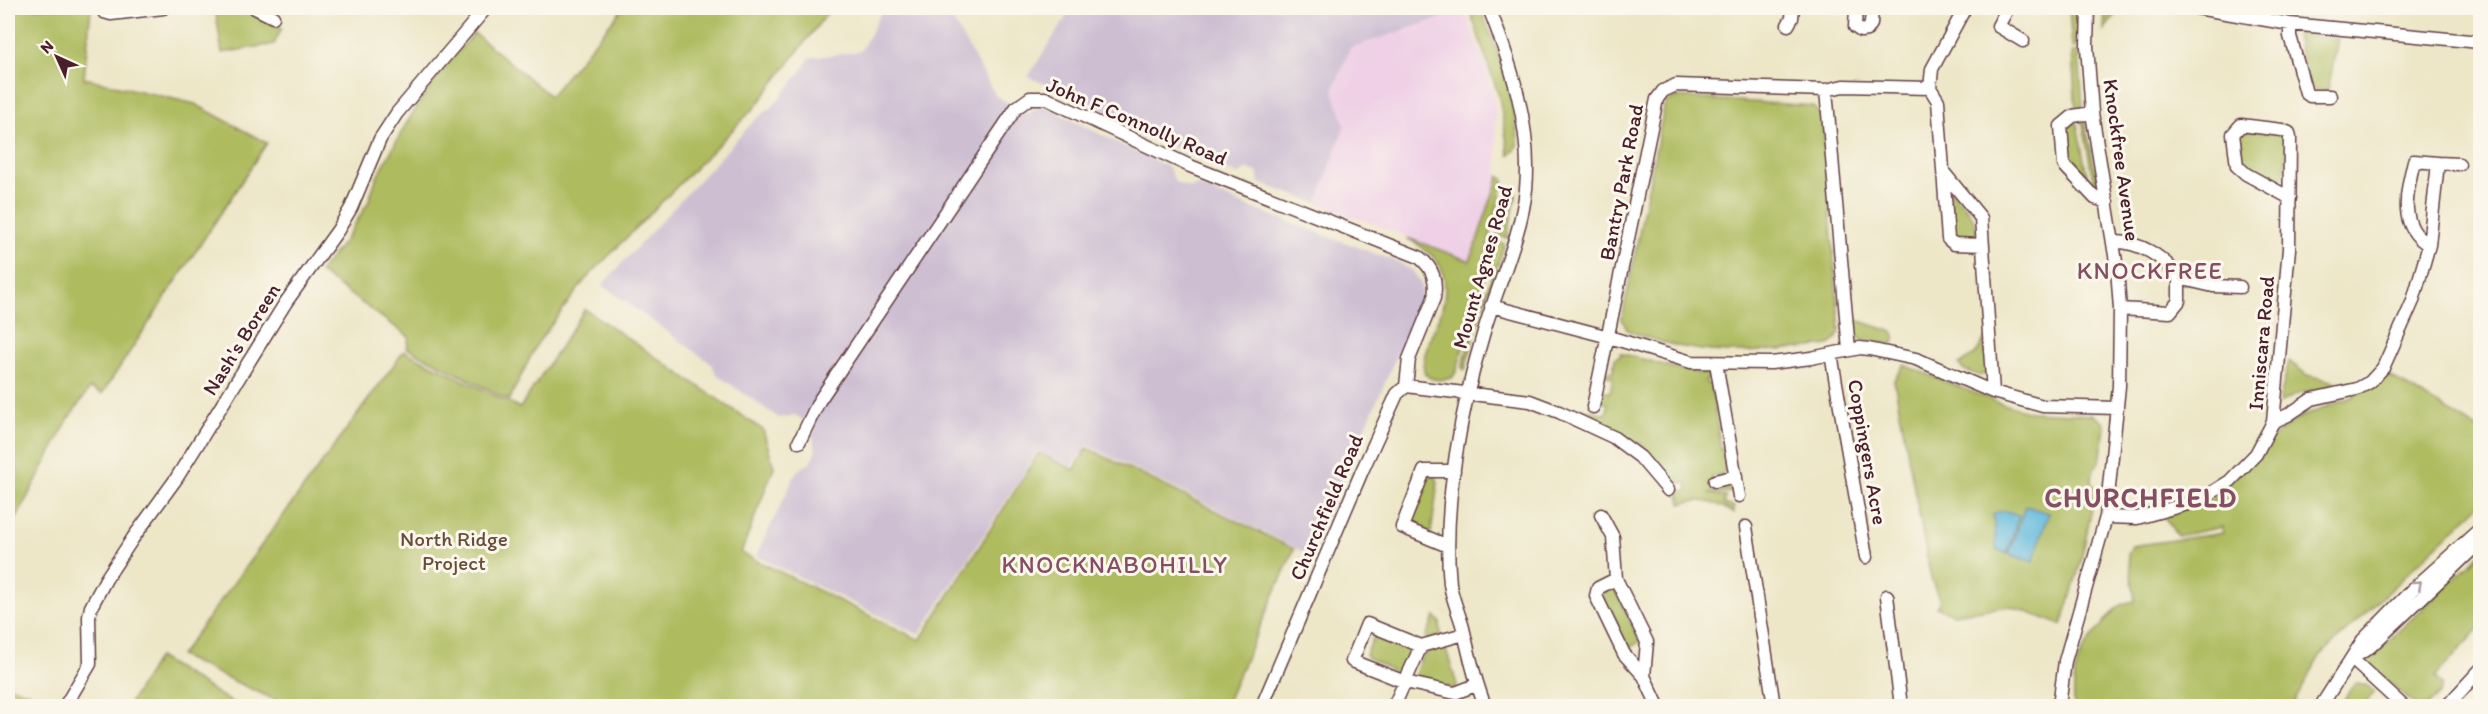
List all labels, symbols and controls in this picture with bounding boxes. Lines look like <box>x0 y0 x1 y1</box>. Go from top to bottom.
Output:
north arrow <box>27 27 87 87</box>
text: N <box>36 36 57 57</box>
street label: John F Connolly Road <box>1043 72 1231 170</box>
street label: Knockfree Avenue <box>2098 77 2146 243</box>
street label: Bantry Park Road <box>1594 101 1649 262</box>
street label: Mount Agnes Road <box>1447 182 1517 352</box>
district label: KNOCKFREE <box>2077 256 2223 285</box>
street label: Inniscara Road <box>2243 274 2279 411</box>
street label: Nash's Boreen <box>197 278 285 400</box>
street label: Coppingers Acre <box>1843 377 1893 527</box>
street label: Churchfield Road <box>1284 430 1368 584</box>
district label: CHURCHFIELD <box>2044 481 2238 514</box>
park label: North Ridge Project <box>400 526 508 575</box>
district label: KNOCKNABOHILLY <box>1002 550 1228 579</box>
one-way arrow <box>2411 580 2422 591</box>

